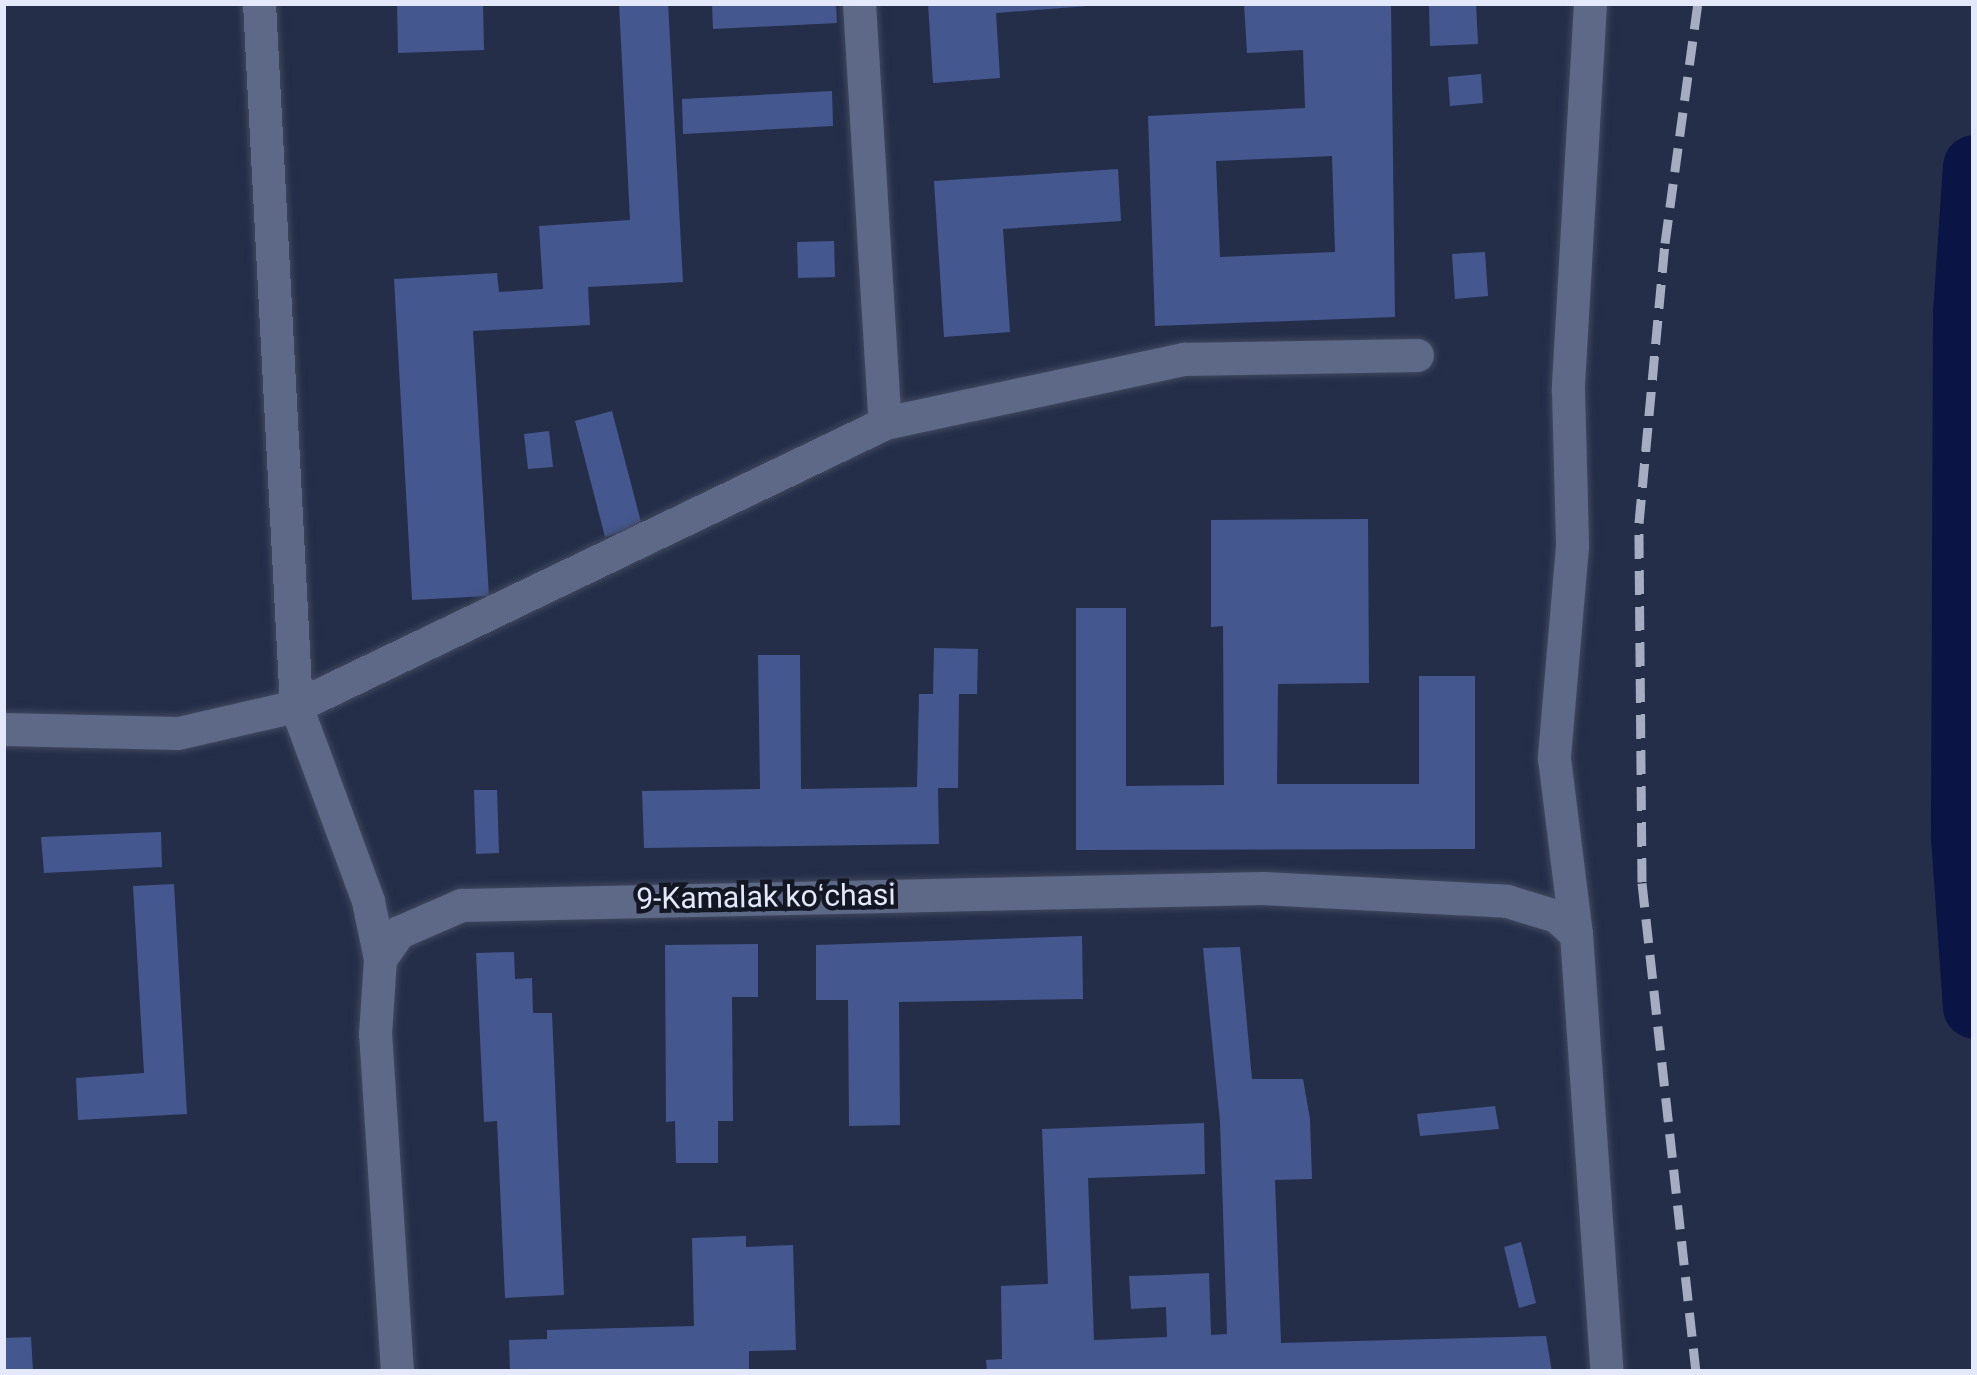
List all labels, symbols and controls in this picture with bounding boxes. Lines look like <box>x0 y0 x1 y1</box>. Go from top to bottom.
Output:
street label: 9-Kamalak koʻchasi <box>636 877 896 917</box>

